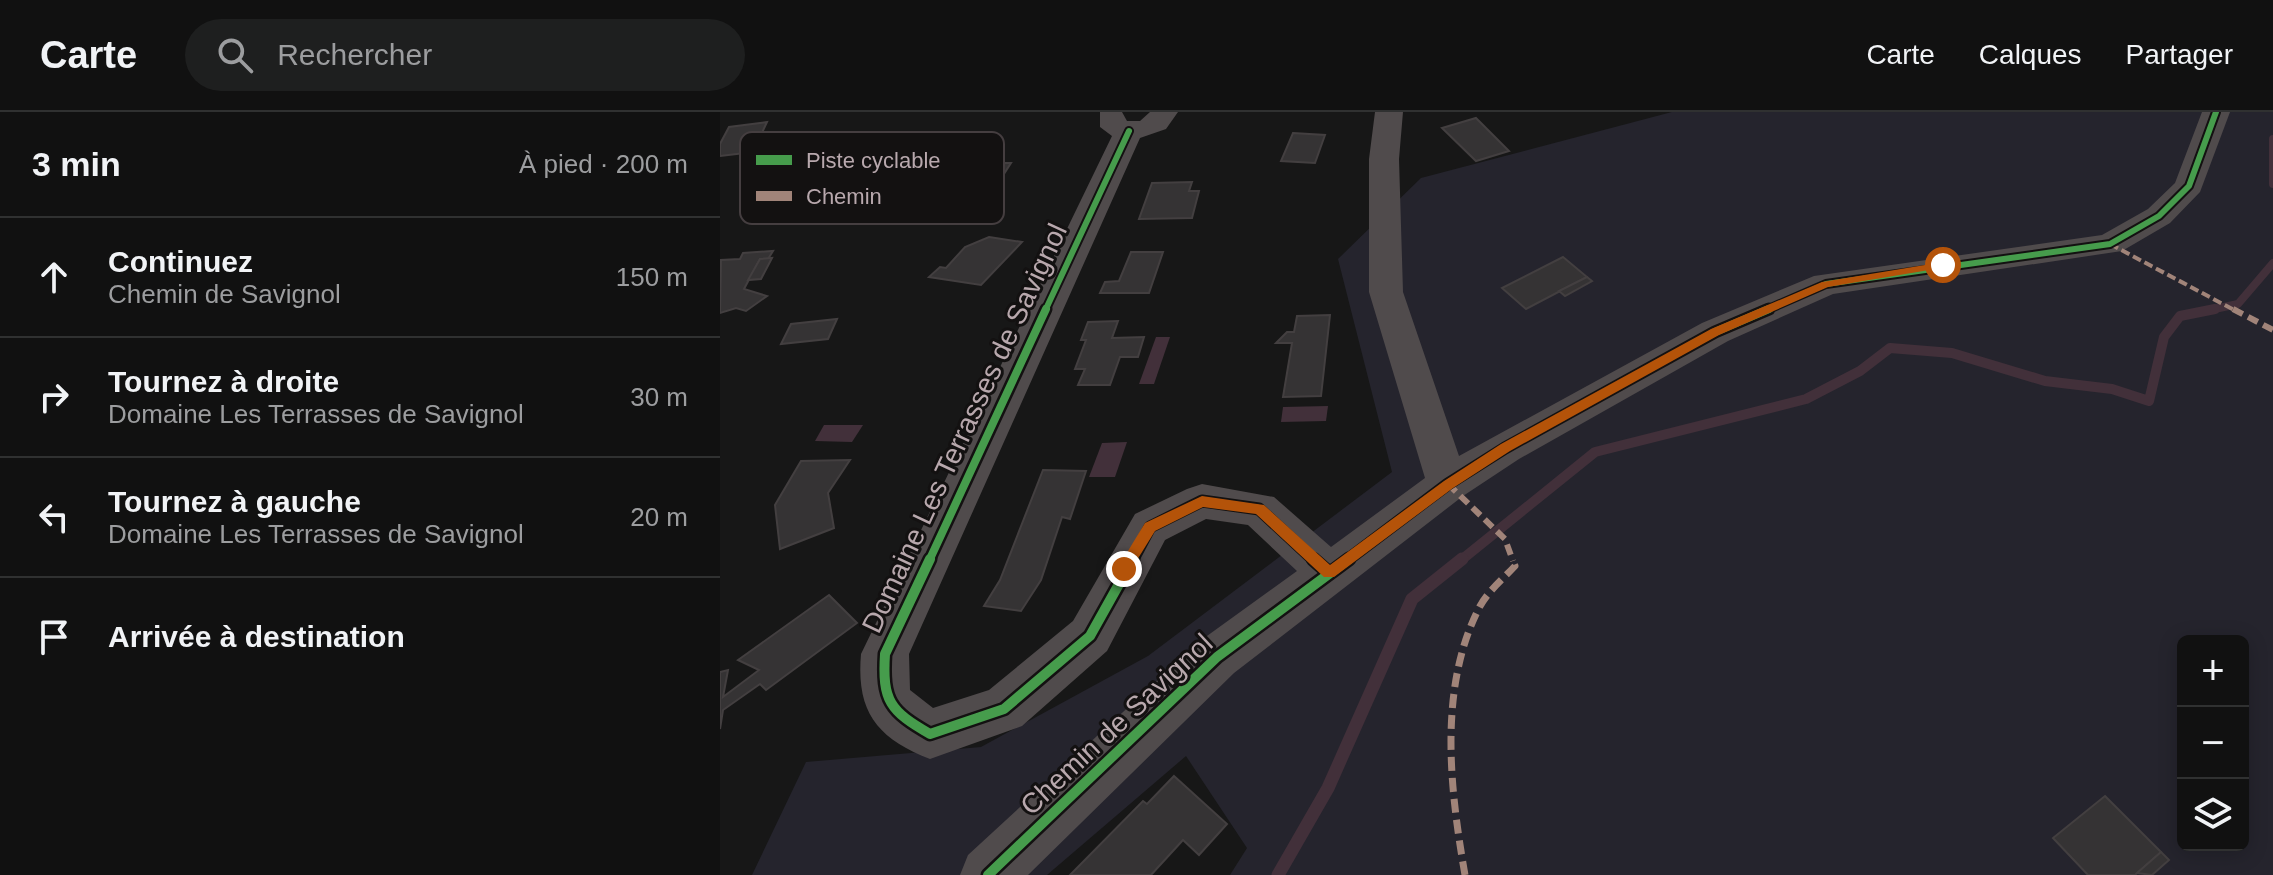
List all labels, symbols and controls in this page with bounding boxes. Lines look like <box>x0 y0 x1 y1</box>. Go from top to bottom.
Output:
search box <box>185 19 745 91</box>
icon: search <box>213 33 257 77</box>
text: Carte <box>40 34 137 76</box>
text: Rechercher <box>277 38 432 71</box>
text: Carte <box>1866 39 1935 70</box>
text: Calques <box>1979 39 2082 70</box>
text: Partager <box>2126 39 2233 70</box>
legend <box>740 132 1004 224</box>
text: 3 min <box>32 145 121 183</box>
text: Piste cyclable <box>806 148 941 173</box>
text: À pied · 200 m <box>519 149 688 179</box>
text: Chemin <box>806 184 882 209</box>
street label: Domaine Les Terrasses de Savignol <box>856 219 1073 638</box>
text: Continuez <box>108 245 253 278</box>
route start <box>1925 247 1961 283</box>
icon: ahead <box>32 255 76 299</box>
text: 150 m <box>616 262 688 292</box>
text: Chemin de Savignol <box>108 279 341 309</box>
text: Tournez à droite <box>108 365 339 398</box>
icon: right <box>32 375 76 419</box>
text: 30 m <box>630 382 688 412</box>
text: Domaine Les Terrasses de Savignol <box>108 399 524 429</box>
text: Tournez à gauche <box>108 485 361 518</box>
icon: left <box>32 495 76 539</box>
text: 20 m <box>630 502 688 532</box>
text: Domaine Les Terrasses de Savignol <box>108 519 524 549</box>
route end <box>1106 551 1142 587</box>
icon: arrive <box>32 615 76 659</box>
text: Arrivée à destination <box>108 620 405 653</box>
street label: Chemin de Savignol <box>1014 628 1219 821</box>
map controls <box>2177 635 2249 851</box>
button: + <box>2177 635 2249 707</box>
button: − <box>2177 707 2249 779</box>
button: layers <box>2177 779 2249 851</box>

